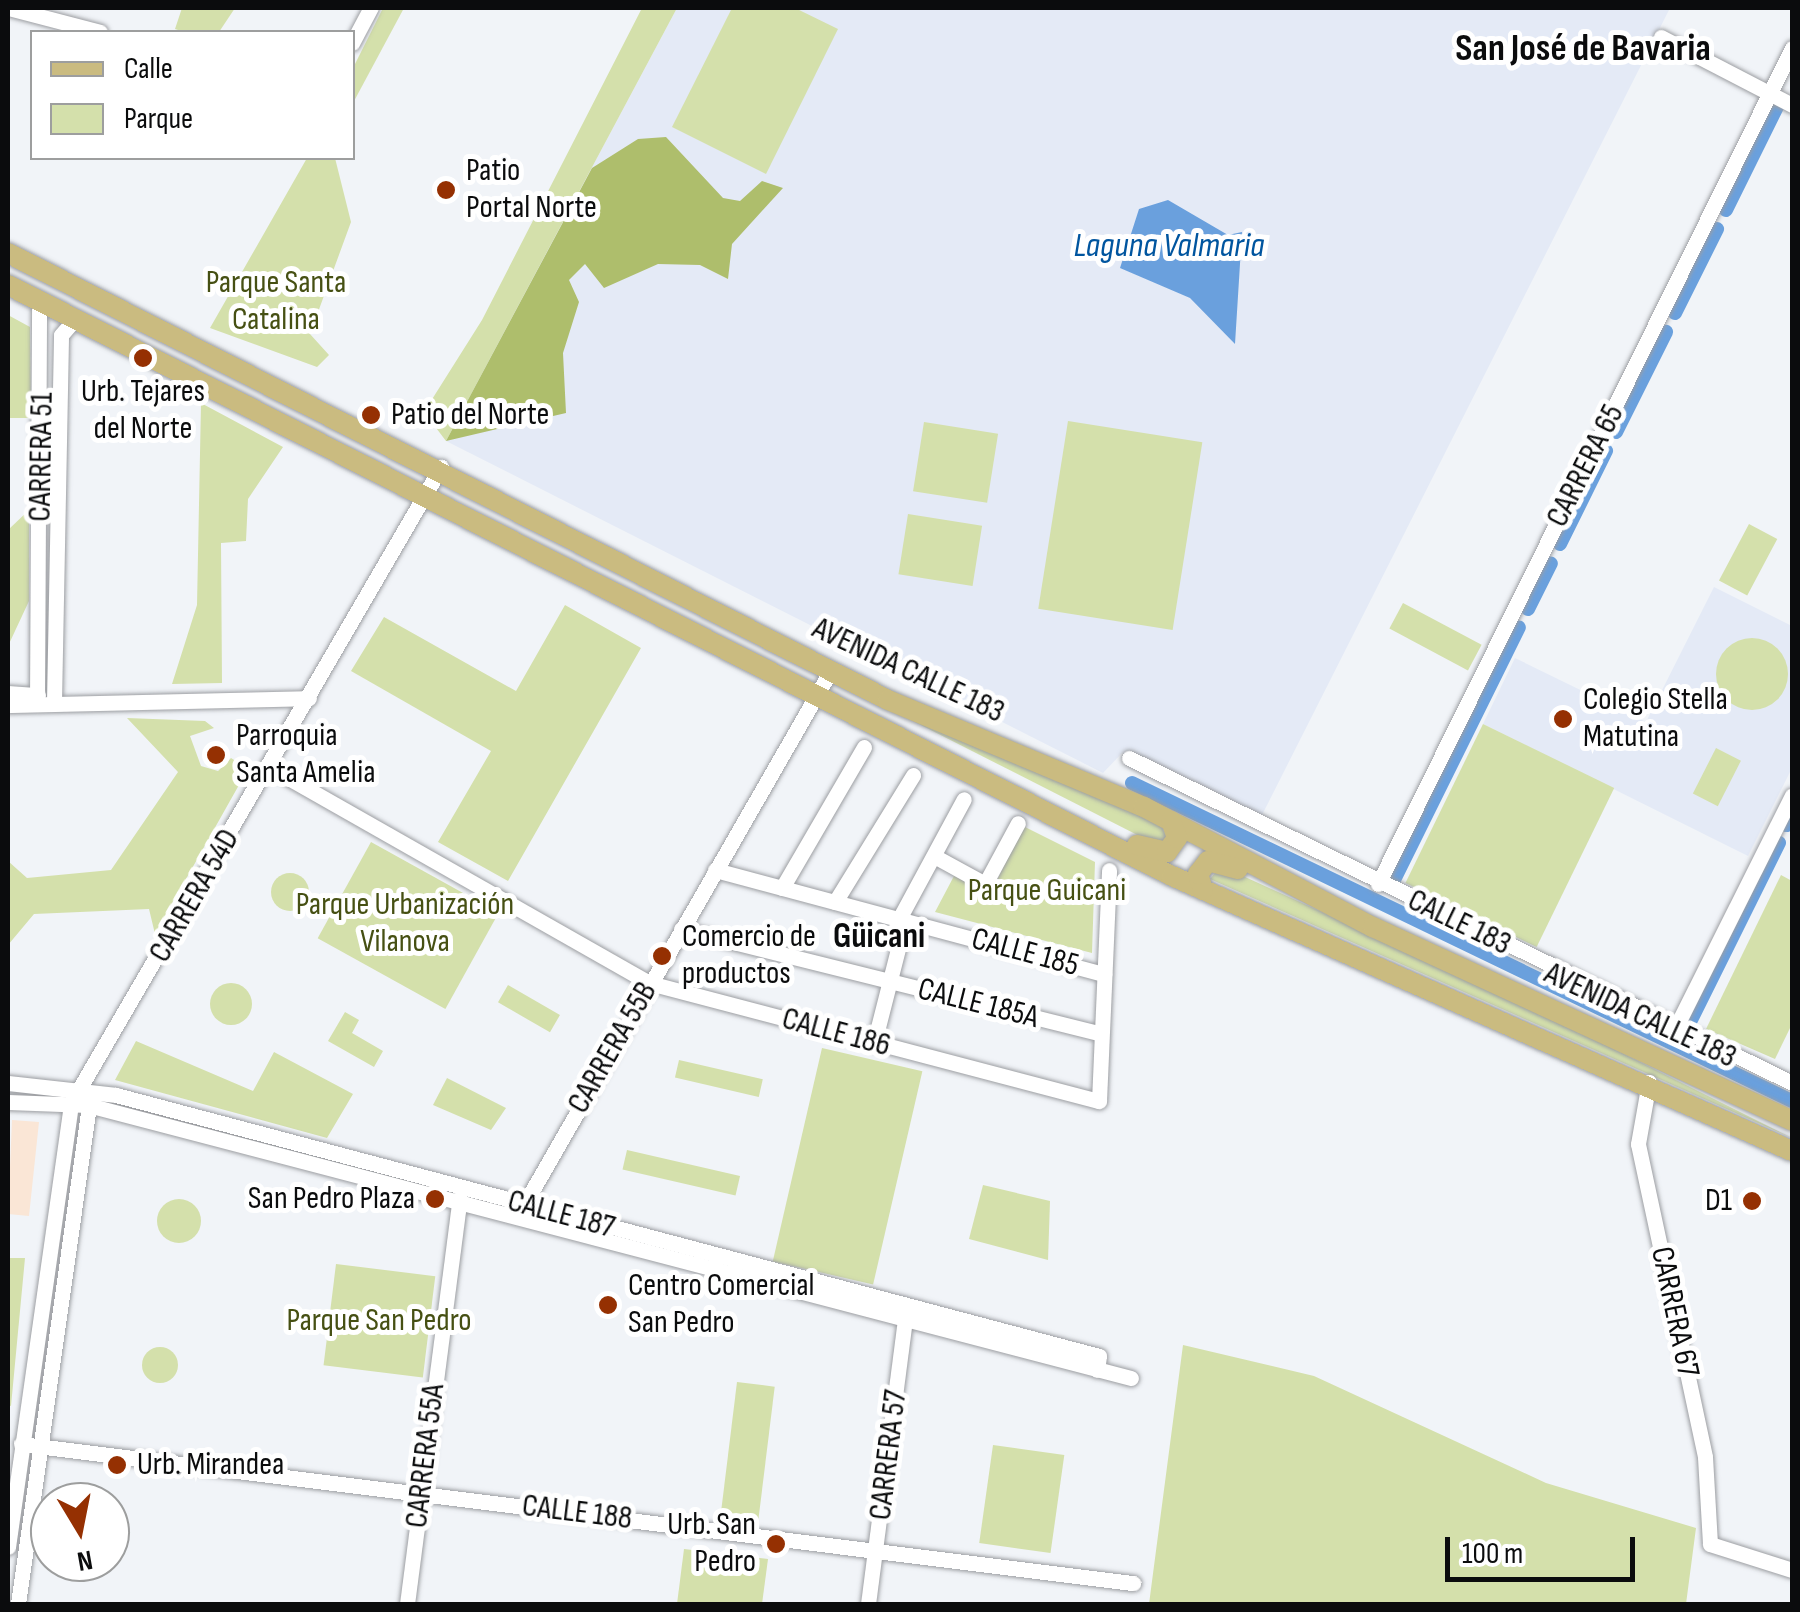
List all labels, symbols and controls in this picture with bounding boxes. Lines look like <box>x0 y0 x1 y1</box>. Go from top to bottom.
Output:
district label: San José de Bavaria <box>1455 26 1711 72</box>
legend <box>30 30 355 160</box>
text: Calle <box>124 51 173 87</box>
text: Parque <box>124 101 193 137</box>
place label: Patio Portal Norte <box>466 153 597 228</box>
marker: Patio Portal Norte <box>435 179 457 201</box>
water label: Laguna Valmaria <box>1074 225 1264 267</box>
park label: Parque Santa Catalina <box>206 265 346 340</box>
marker: Urb. Tejares del Norte <box>132 347 154 369</box>
place label: Urb. Tejares del Norte <box>81 374 205 449</box>
street label: CARRERA 51 <box>22 392 62 522</box>
place label: Patio del Norte <box>391 396 549 434</box>
street label: CARRERA 65 <box>1539 398 1633 534</box>
marker: Patio del Norte <box>360 404 382 426</box>
street label: AVENIDA CALLE 183 <box>806 610 1010 732</box>
place label: Colegio Stella Matutina <box>1583 682 1728 757</box>
marker: Colegio Stella Matutina <box>1552 708 1574 730</box>
place label: Parroquia Santa Amelia <box>236 718 376 793</box>
marker: Parroquia Santa Amelia <box>205 744 227 766</box>
street label: CARRERA 54D <box>142 823 248 969</box>
park label: Parque Guicani <box>968 872 1126 910</box>
street label: CALLE 183 <box>1401 882 1517 964</box>
park label: Parque Urbanización Vilanova <box>296 887 514 962</box>
district label: Güicani <box>833 916 925 958</box>
place label: Comercio de productos <box>682 919 816 994</box>
street label: CALLE 185 <box>967 920 1083 986</box>
marker: Comercio de productos <box>651 945 673 967</box>
street label: AVENIDA CALLE 183 <box>1538 955 1742 1077</box>
street label: CALLE 185A <box>914 970 1042 1038</box>
street label: CARRERA 55B <box>560 976 666 1120</box>
street label: CALLE 186 <box>778 1000 894 1066</box>
place label: San Pedro Plaza <box>248 1180 415 1218</box>
street label: CALLE 187 <box>503 1182 619 1248</box>
place label: D1 <box>1705 1182 1732 1220</box>
marker: San Pedro Plaza <box>424 1188 446 1210</box>
marker: D1 <box>1741 1190 1763 1212</box>
street label: CARRERA 67 <box>1641 1243 1707 1381</box>
place label: Centro Comercial San Pedro <box>628 1268 814 1343</box>
marker: Centro Comercial San Pedro <box>597 1294 619 1316</box>
park label: Parque San Pedro <box>286 1302 472 1340</box>
street label: CARRERA 55A <box>398 1382 454 1530</box>
street label: CARRERA 57 <box>862 1388 916 1522</box>
place label: Urb. Mirandea <box>137 1446 284 1484</box>
marker: Urb. Mirandea <box>106 1454 128 1476</box>
north arrow <box>30 1482 130 1582</box>
street label: CALLE 188 <box>520 1487 634 1539</box>
place label: Urb. San Pedro <box>667 1507 756 1582</box>
scale bar <box>1450 1517 1640 1579</box>
marker: Urb. San Pedro <box>765 1533 787 1555</box>
text: 100 m <box>1462 1536 1523 1572</box>
text: N <box>75 1543 95 1578</box>

